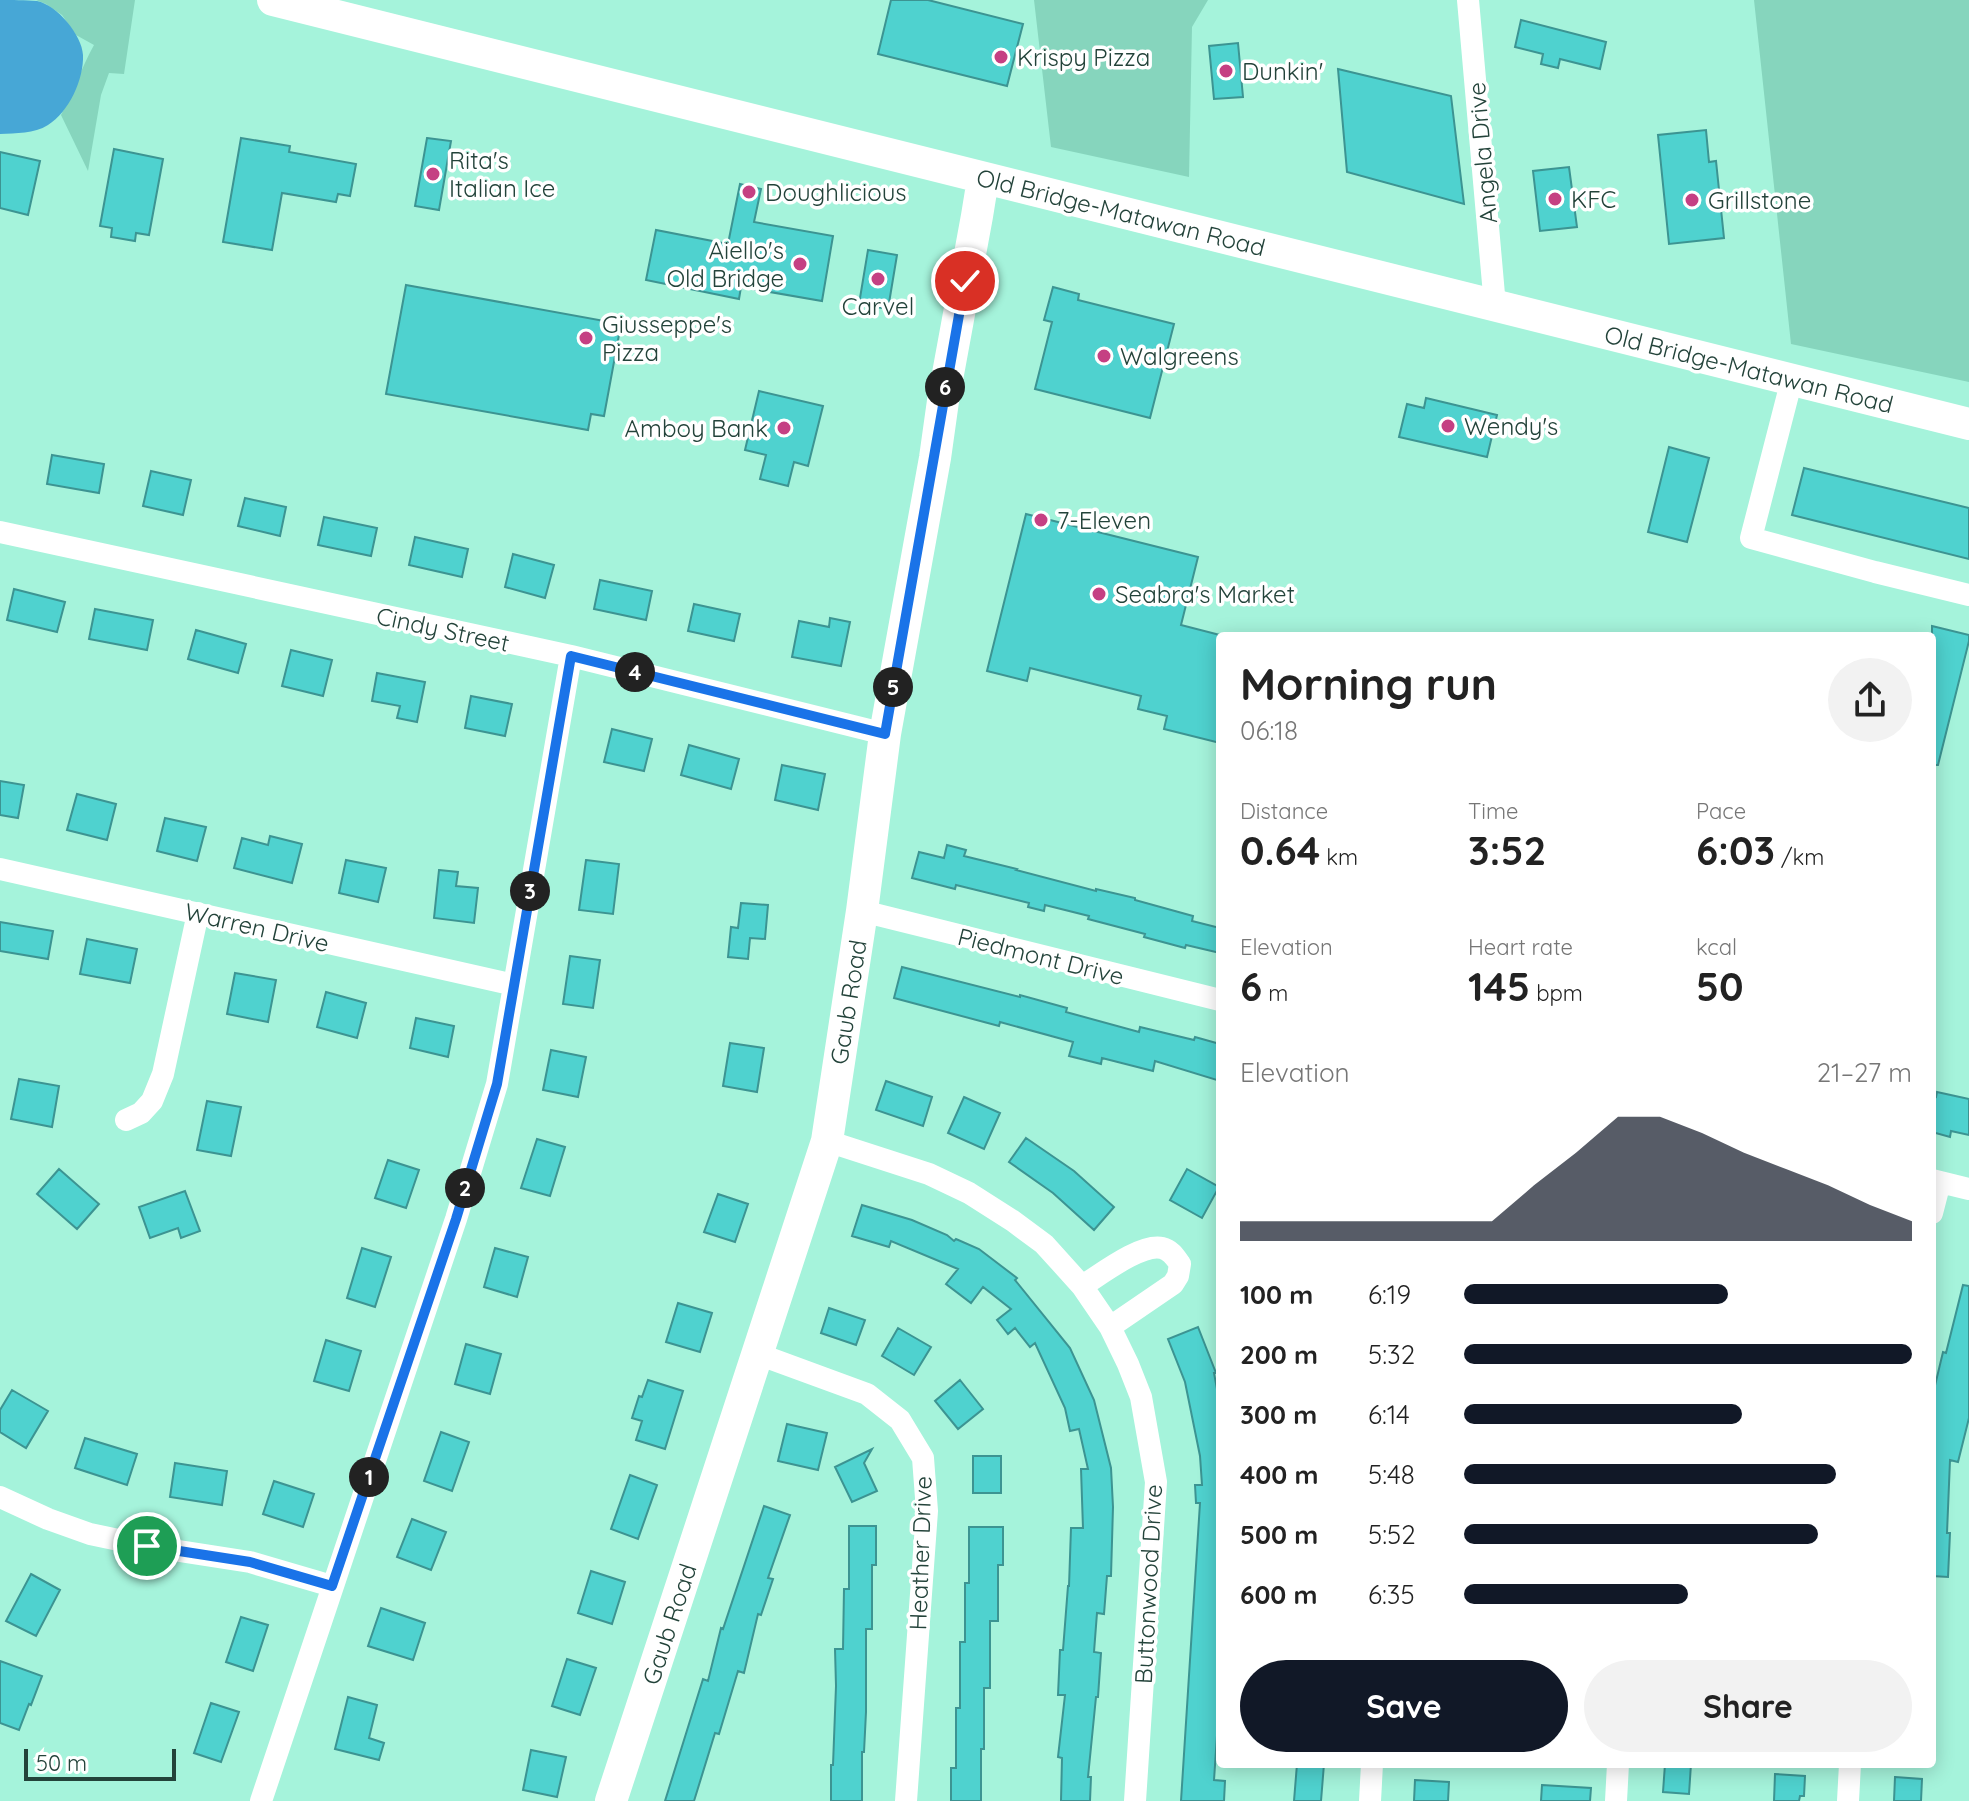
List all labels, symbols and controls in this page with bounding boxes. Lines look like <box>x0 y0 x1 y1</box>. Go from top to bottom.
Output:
place label: Krispy Pizza <box>1017 42 1150 72</box>
marker: Krispy Pizza <box>992 48 1010 66</box>
place label: Dunkin' <box>1242 56 1323 86</box>
marker: Dunkin' <box>1217 62 1235 80</box>
street label: Angela Drive <box>1461 81 1503 225</box>
place label: Rita's Italian Ice <box>449 145 555 203</box>
street label: Old Bridge-Matawan Road <box>974 162 1268 262</box>
marker: Rita's Italian Ice <box>424 165 442 183</box>
place label: Doughlicious <box>765 177 907 207</box>
marker: Doughlicious <box>740 183 758 201</box>
place label: KFC <box>1571 184 1616 214</box>
place label: Grillstone <box>1708 185 1811 215</box>
marker: KFC <box>1546 190 1564 208</box>
marker: Grillstone <box>1683 191 1701 209</box>
place label: Aiello's Old Bridge <box>667 235 784 293</box>
pin <box>931 247 999 315</box>
marker: Aiello's Old Bridge <box>791 255 809 273</box>
icon: check <box>943 259 987 303</box>
marker: Carvel <box>869 270 887 288</box>
place label: Carvel <box>842 291 914 321</box>
place label: Giusseppe's Pizza <box>602 309 732 367</box>
street label: Old Bridge-Matawan Road <box>1602 319 1896 419</box>
marker: Giusseppe's Pizza <box>577 329 595 347</box>
place label: Walgreens <box>1120 341 1239 371</box>
marker: Walgreens <box>1095 347 1113 365</box>
pin: 6 <box>925 367 965 407</box>
text: 6 <box>939 373 951 401</box>
place label: Wendy's <box>1464 411 1558 441</box>
place label: Amboy Bank <box>624 413 768 443</box>
marker: Wendy's <box>1439 417 1457 435</box>
marker: Amboy Bank <box>775 419 793 437</box>
place label: 7-Eleven <box>1057 505 1151 535</box>
marker: 7-Eleven <box>1032 511 1050 529</box>
place label: Seabra's Market <box>1115 579 1295 609</box>
marker: Seabra's Market <box>1090 585 1108 603</box>
street label: Cindy Street <box>374 600 512 658</box>
pin: 4 <box>615 652 655 692</box>
text: Morning run <box>1240 656 1497 711</box>
text: 4 <box>629 658 641 686</box>
button: share <box>1828 658 1912 742</box>
pin: 5 <box>873 667 913 707</box>
text: 5 <box>887 673 899 701</box>
text: 06:18 <box>1240 714 1298 747</box>
text: Distance <box>1240 797 1328 825</box>
text: Time <box>1468 797 1519 825</box>
text: Pace <box>1696 797 1746 825</box>
text: 0.64 <box>1240 825 1320 875</box>
text: 3:52 <box>1468 825 1546 875</box>
text: 6:03 <box>1696 825 1775 875</box>
text: km <box>1320 843 1358 871</box>
text: /km <box>1775 843 1824 871</box>
pin: 3 <box>510 871 550 911</box>
text: 3 <box>524 877 536 905</box>
street label: Warren Drive <box>182 896 332 958</box>
street label: Piedmont Drive <box>955 921 1127 991</box>
text: Elevation <box>1240 933 1333 961</box>
text: Heart rate <box>1468 933 1573 961</box>
text: kcal <box>1696 933 1737 961</box>
street label: Gaub Road <box>823 938 873 1066</box>
text: 6 <box>1240 961 1262 1011</box>
text: 145 <box>1468 961 1530 1011</box>
text: 50 <box>1696 961 1744 1011</box>
text: m <box>1262 979 1288 1007</box>
text: bpm <box>1530 979 1583 1007</box>
text: Elevation <box>1240 1056 1350 1089</box>
text: 21–27 m <box>1817 1056 1912 1089</box>
pin: 2 <box>445 1168 485 1208</box>
text: 2 <box>459 1174 471 1202</box>
text: 100 m <box>1240 1278 1313 1311</box>
text: 6:19 <box>1368 1278 1411 1311</box>
text: 200 m <box>1240 1338 1318 1371</box>
text: 5:32 <box>1368 1338 1415 1371</box>
text: 300 m <box>1240 1398 1317 1431</box>
text: 6:14 <box>1368 1398 1410 1431</box>
pin: 1 <box>349 1457 389 1497</box>
text: 400 m <box>1240 1458 1318 1491</box>
text: 5:48 <box>1368 1458 1415 1491</box>
text: 1 <box>365 1463 373 1491</box>
street label: Heather Drive <box>902 1475 938 1631</box>
street label: Buttonwood Drive <box>1128 1483 1168 1685</box>
pin <box>113 1512 181 1580</box>
text: 500 m <box>1240 1518 1318 1551</box>
text: 5:52 <box>1368 1518 1416 1551</box>
icon: arrive <box>125 1524 169 1568</box>
street label: Gaub Road <box>635 1560 703 1688</box>
text: 600 m <box>1240 1578 1318 1611</box>
text: 6:35 <box>1368 1578 1415 1611</box>
button: Save <box>1240 1660 1568 1752</box>
button: Share <box>1584 1660 1912 1752</box>
scale bar <box>24 1745 176 1781</box>
text: 50 m <box>36 1749 87 1777</box>

